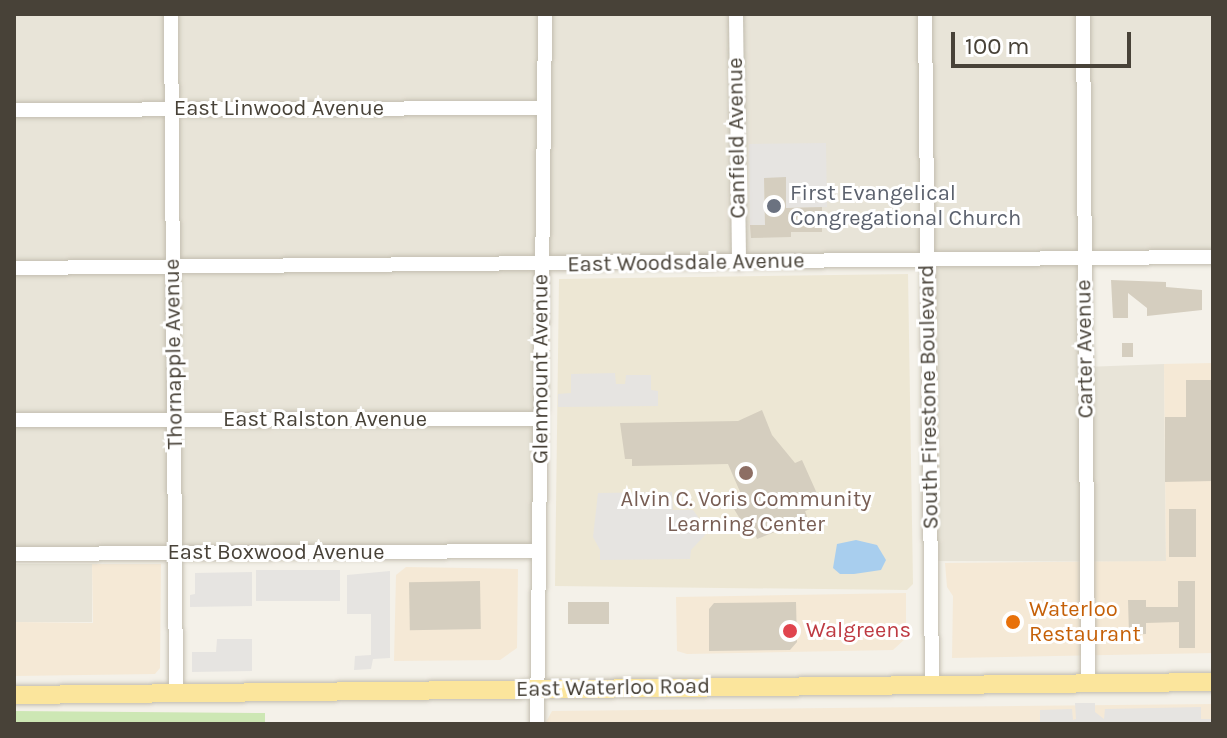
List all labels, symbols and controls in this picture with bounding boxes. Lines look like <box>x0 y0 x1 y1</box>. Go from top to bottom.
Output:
scale bar <box>955 16 1135 66</box>
text: 100 m <box>965 32 1030 60</box>
street label: Canfield Avenue <box>722 57 752 219</box>
street label: East Linwood Avenue <box>174 96 384 122</box>
place label: First Evangelical Congregational Church <box>790 180 1021 232</box>
marker: First Evangelical Congregational Church <box>765 197 783 215</box>
street label: East Woodsdale Avenue <box>567 248 805 278</box>
street label: Thornapple Avenue <box>159 259 189 449</box>
street label: South Firestone Boulevard <box>913 264 945 530</box>
street label: Glenmount Avenue <box>528 274 554 464</box>
street label: Carter Avenue <box>1071 279 1099 419</box>
street label: East Ralston Avenue <box>223 407 427 433</box>
marker: Alvin C. Voris Community Learning Center <box>737 464 755 482</box>
place label: Alvin C. Voris Community Learning Center <box>621 486 871 538</box>
street label: East Boxwood Avenue <box>167 540 385 566</box>
place label: Waterloo Restaurant <box>1029 596 1141 648</box>
marker: Waterloo Restaurant <box>1004 613 1022 631</box>
place label: Walgreens <box>806 618 911 644</box>
marker: Walgreens <box>781 622 799 640</box>
street label: East Waterloo Road <box>516 673 710 703</box>

